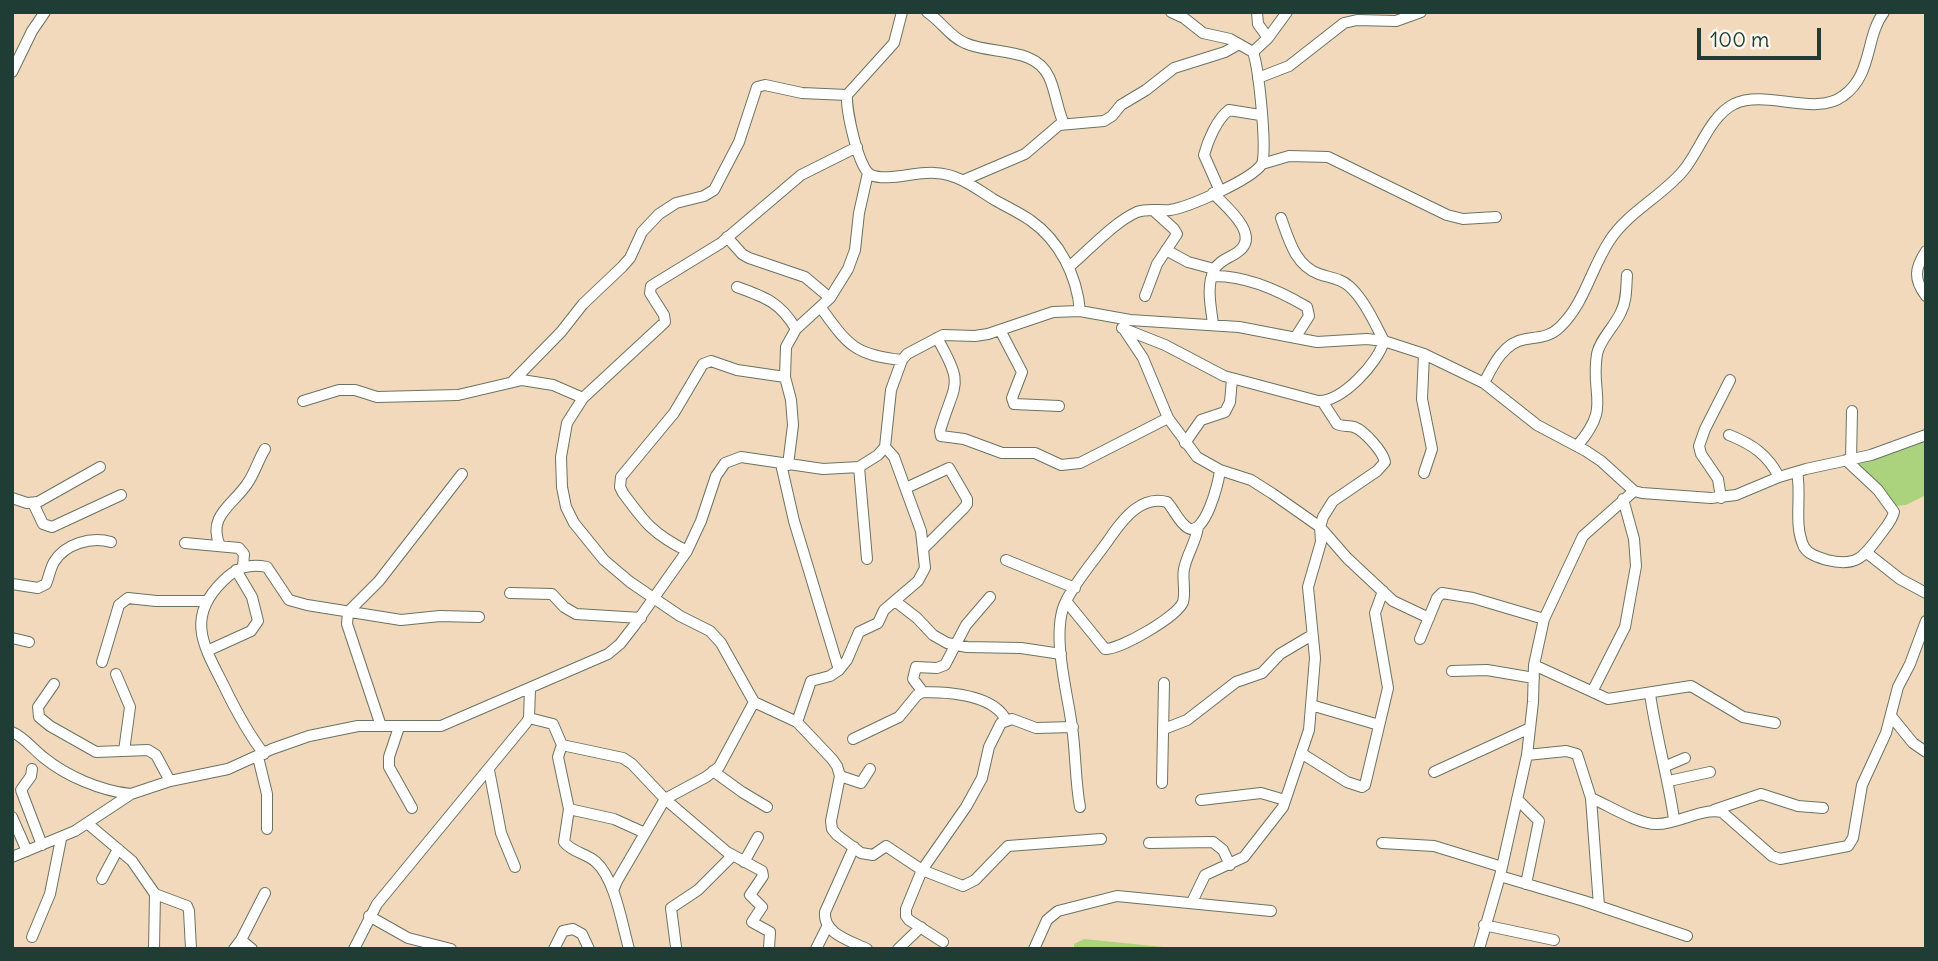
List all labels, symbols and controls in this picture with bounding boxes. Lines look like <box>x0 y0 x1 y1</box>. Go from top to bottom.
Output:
scale bar <box>1700 14 1824 58</box>
text: 100 m <box>1710 26 1769 53</box>

